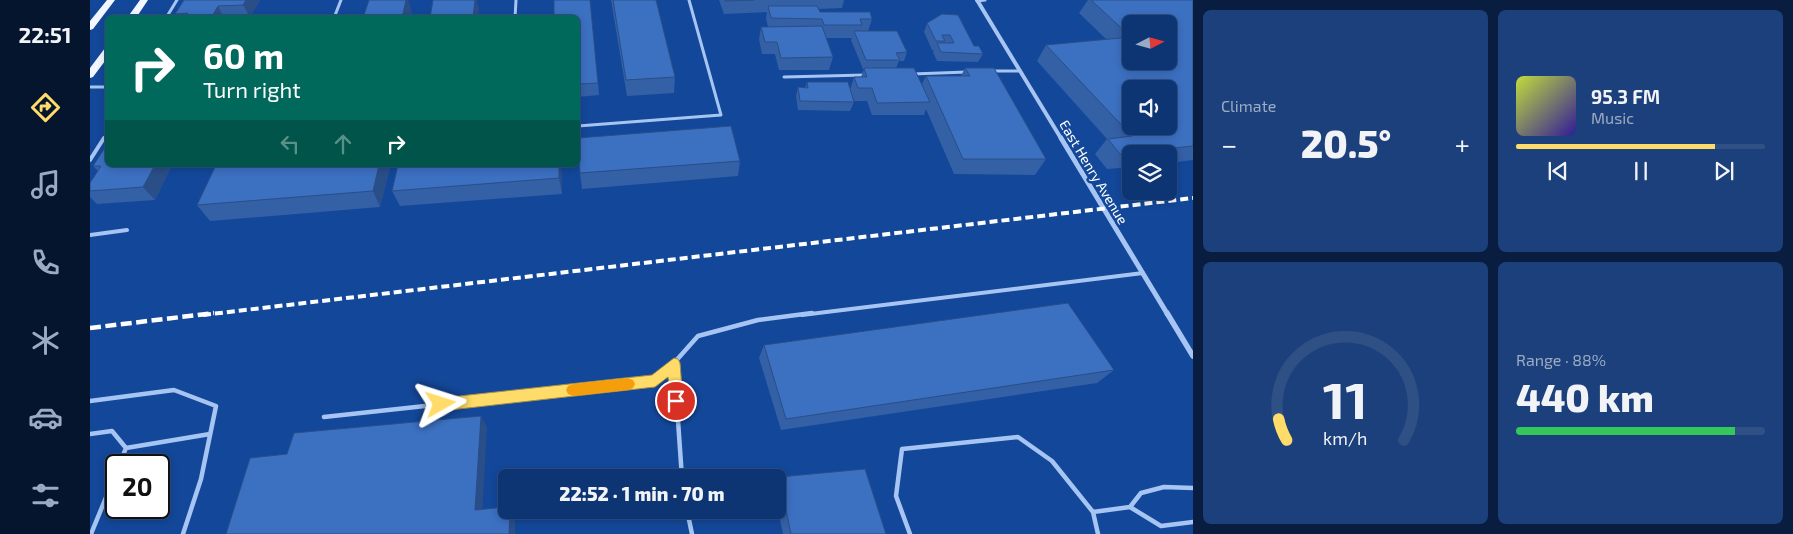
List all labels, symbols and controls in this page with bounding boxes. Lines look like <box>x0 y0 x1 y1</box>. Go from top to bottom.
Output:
north arrow <box>1122 15 1178 70</box>
map controls <box>1122 15 1177 200</box>
text: 22:51 <box>19 21 71 47</box>
text: 60 m <box>203 34 284 76</box>
icon: right <box>120 35 185 100</box>
text: Turn right <box>203 76 301 102</box>
button: sound <box>1122 80 1177 135</box>
text: 95.3 FM <box>1591 85 1660 108</box>
icon: directions <box>28 90 63 125</box>
text: Climate <box>1221 96 1276 115</box>
text: Music <box>1591 108 1634 127</box>
street label: East Henry Avenue <box>1056 117 1132 227</box>
text: 20.5° <box>1301 120 1391 166</box>
text: − <box>1221 127 1237 161</box>
text: + <box>1455 127 1470 161</box>
icon: left <box>276 130 304 158</box>
icon: ahead <box>329 130 357 158</box>
icon: right <box>382 130 410 158</box>
button: layers <box>1122 145 1177 200</box>
icon: previous <box>1544 157 1572 185</box>
icon: pause <box>1627 157 1655 185</box>
icon: next <box>1710 157 1738 185</box>
icon: music <box>28 167 63 202</box>
icon: phone <box>28 245 63 280</box>
icon: climate <box>28 323 63 358</box>
text: Range · 88% <box>1516 350 1606 369</box>
text: 11 <box>1323 367 1368 429</box>
text: 440 km <box>1516 374 1654 420</box>
position arrow <box>414 377 466 429</box>
pin <box>655 380 697 422</box>
icon: arrive <box>662 387 690 415</box>
icon: car <box>28 400 63 435</box>
text: km/h <box>1323 427 1368 449</box>
speed limit sign: 20 <box>105 454 170 519</box>
icon: filters <box>28 478 63 513</box>
text: 22:52 · 1 min · 70 m <box>559 482 725 505</box>

